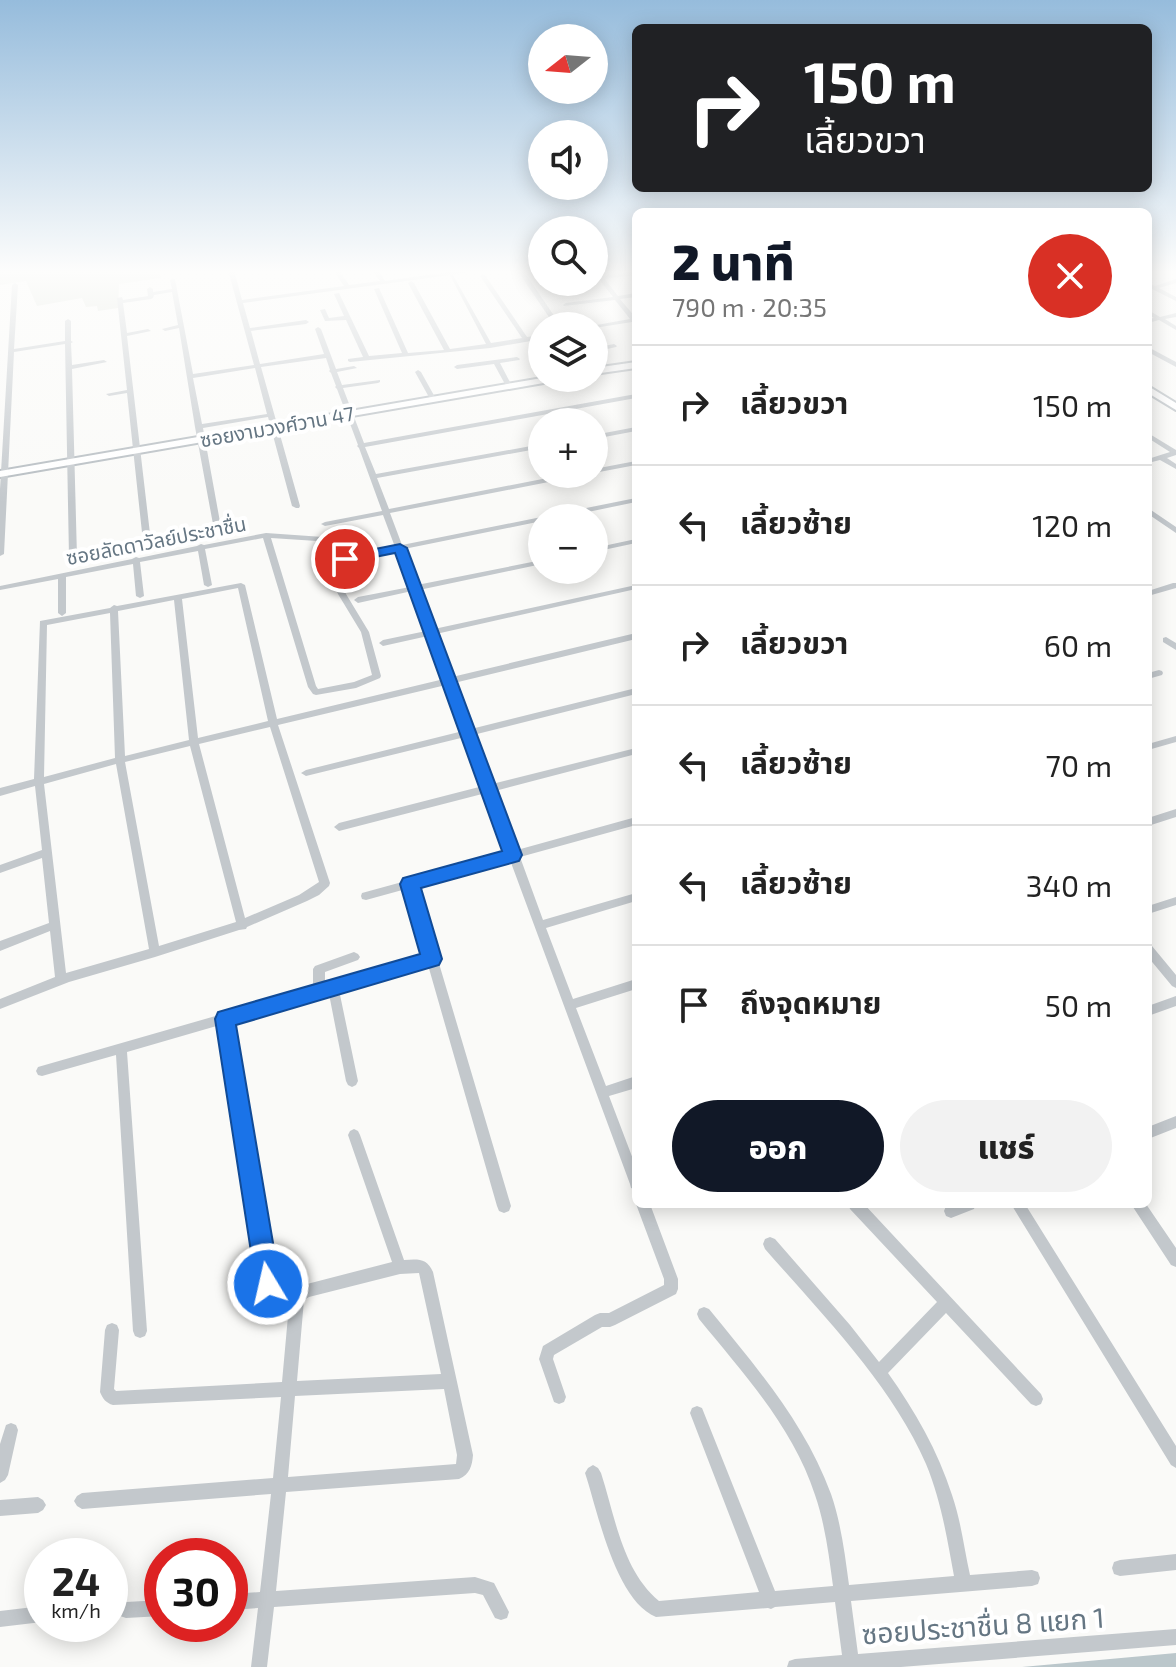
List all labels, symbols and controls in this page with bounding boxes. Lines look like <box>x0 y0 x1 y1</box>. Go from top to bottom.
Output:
north arrow <box>528 24 608 104</box>
map controls <box>528 24 608 584</box>
text: 150 m <box>804 47 956 114</box>
icon: right <box>672 56 776 160</box>
text: เลี้ยวขวา <box>804 117 926 160</box>
button: sound <box>528 120 608 200</box>
button: search <box>528 216 608 296</box>
text: 2 นาที <box>672 232 795 290</box>
button: close <box>1028 234 1112 318</box>
text: 790 m · 20:35 <box>672 291 827 322</box>
button: layers <box>528 312 608 392</box>
icon: right <box>672 383 716 427</box>
text: เลี้ยวขวา <box>740 384 848 420</box>
text: 150 m <box>1033 387 1112 423</box>
street label: ซอยงามวงศ์วาน 47 <box>198 401 356 451</box>
button: + <box>528 408 608 488</box>
icon: left <box>672 503 716 547</box>
button: − <box>528 504 608 584</box>
text: เลี้ยวซ้าย <box>740 504 852 540</box>
text: 120 m <box>1032 507 1112 543</box>
street label: ซอยลัดดาวัลย์ประชาชื่น <box>64 510 248 569</box>
pin <box>311 525 379 593</box>
icon: arrive <box>323 537 367 581</box>
icon: right <box>672 623 716 667</box>
text: เลี้ยวขวา <box>740 624 848 660</box>
text: 60 m <box>1044 627 1112 663</box>
icon: left <box>672 743 716 787</box>
text: เลี้ยวซ้าย <box>740 744 852 780</box>
text: 70 m <box>1046 747 1112 783</box>
icon: left <box>672 863 716 907</box>
text: เลี้ยวซ้าย <box>740 864 852 900</box>
text: 340 m <box>1026 867 1112 903</box>
icon: arrive <box>672 983 716 1027</box>
text: ถึงจุดหมาย <box>740 984 881 1020</box>
text: 50 m <box>1045 987 1112 1023</box>
button: ออก <box>672 1100 884 1192</box>
button: แชร์ <box>900 1100 1112 1192</box>
position arrow <box>226 1242 310 1326</box>
speed limit sign: 30 <box>144 1538 248 1642</box>
text: 24 <box>52 1556 100 1604</box>
text: km/h <box>51 1598 101 1622</box>
street label: ซอยประชาชื่น 8 แยก 1 <box>861 1599 1105 1650</box>

